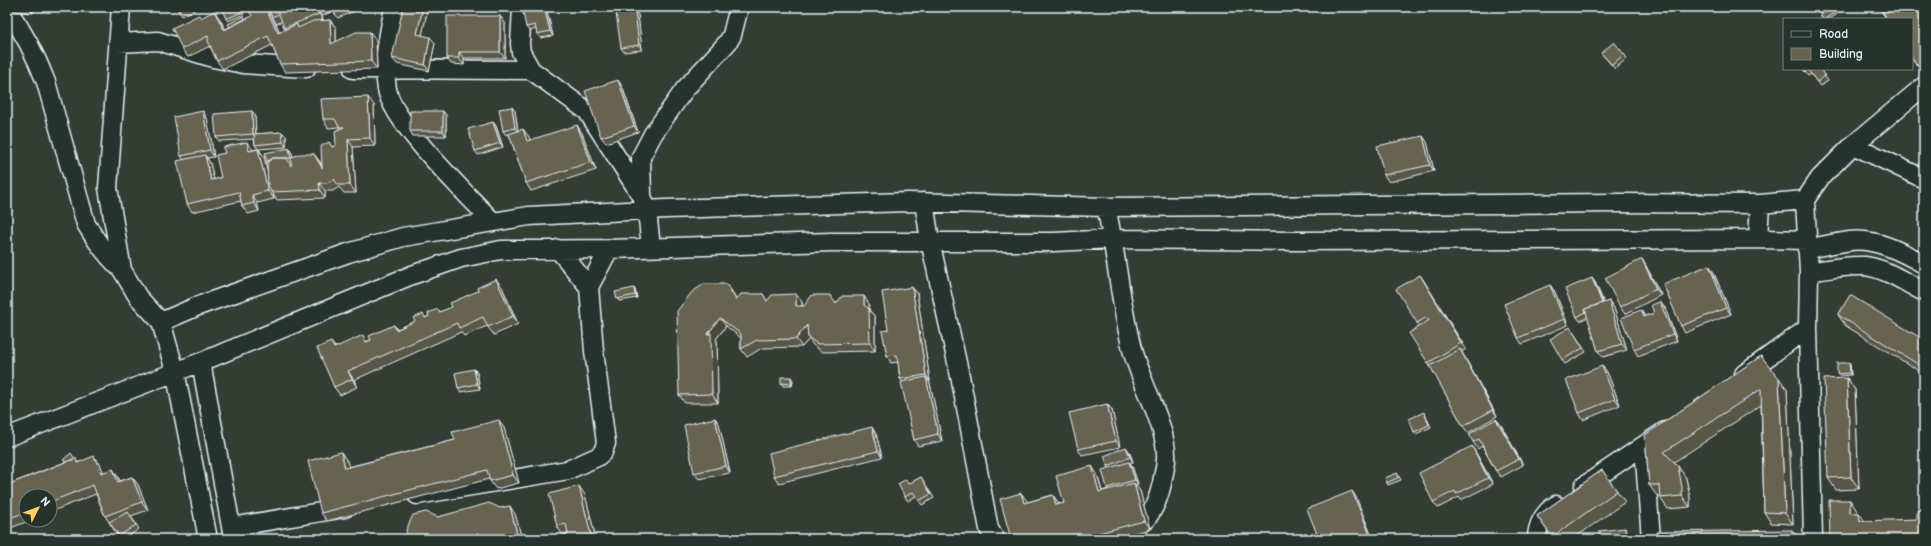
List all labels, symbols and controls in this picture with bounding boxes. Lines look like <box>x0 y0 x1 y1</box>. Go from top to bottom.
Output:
legend <box>1783 18 1913 70</box>
text: Road <box>1819 27 1848 42</box>
text: Building <box>1819 47 1863 62</box>
north arrow <box>18 488 58 528</box>
text: N <box>37 494 53 509</box>

